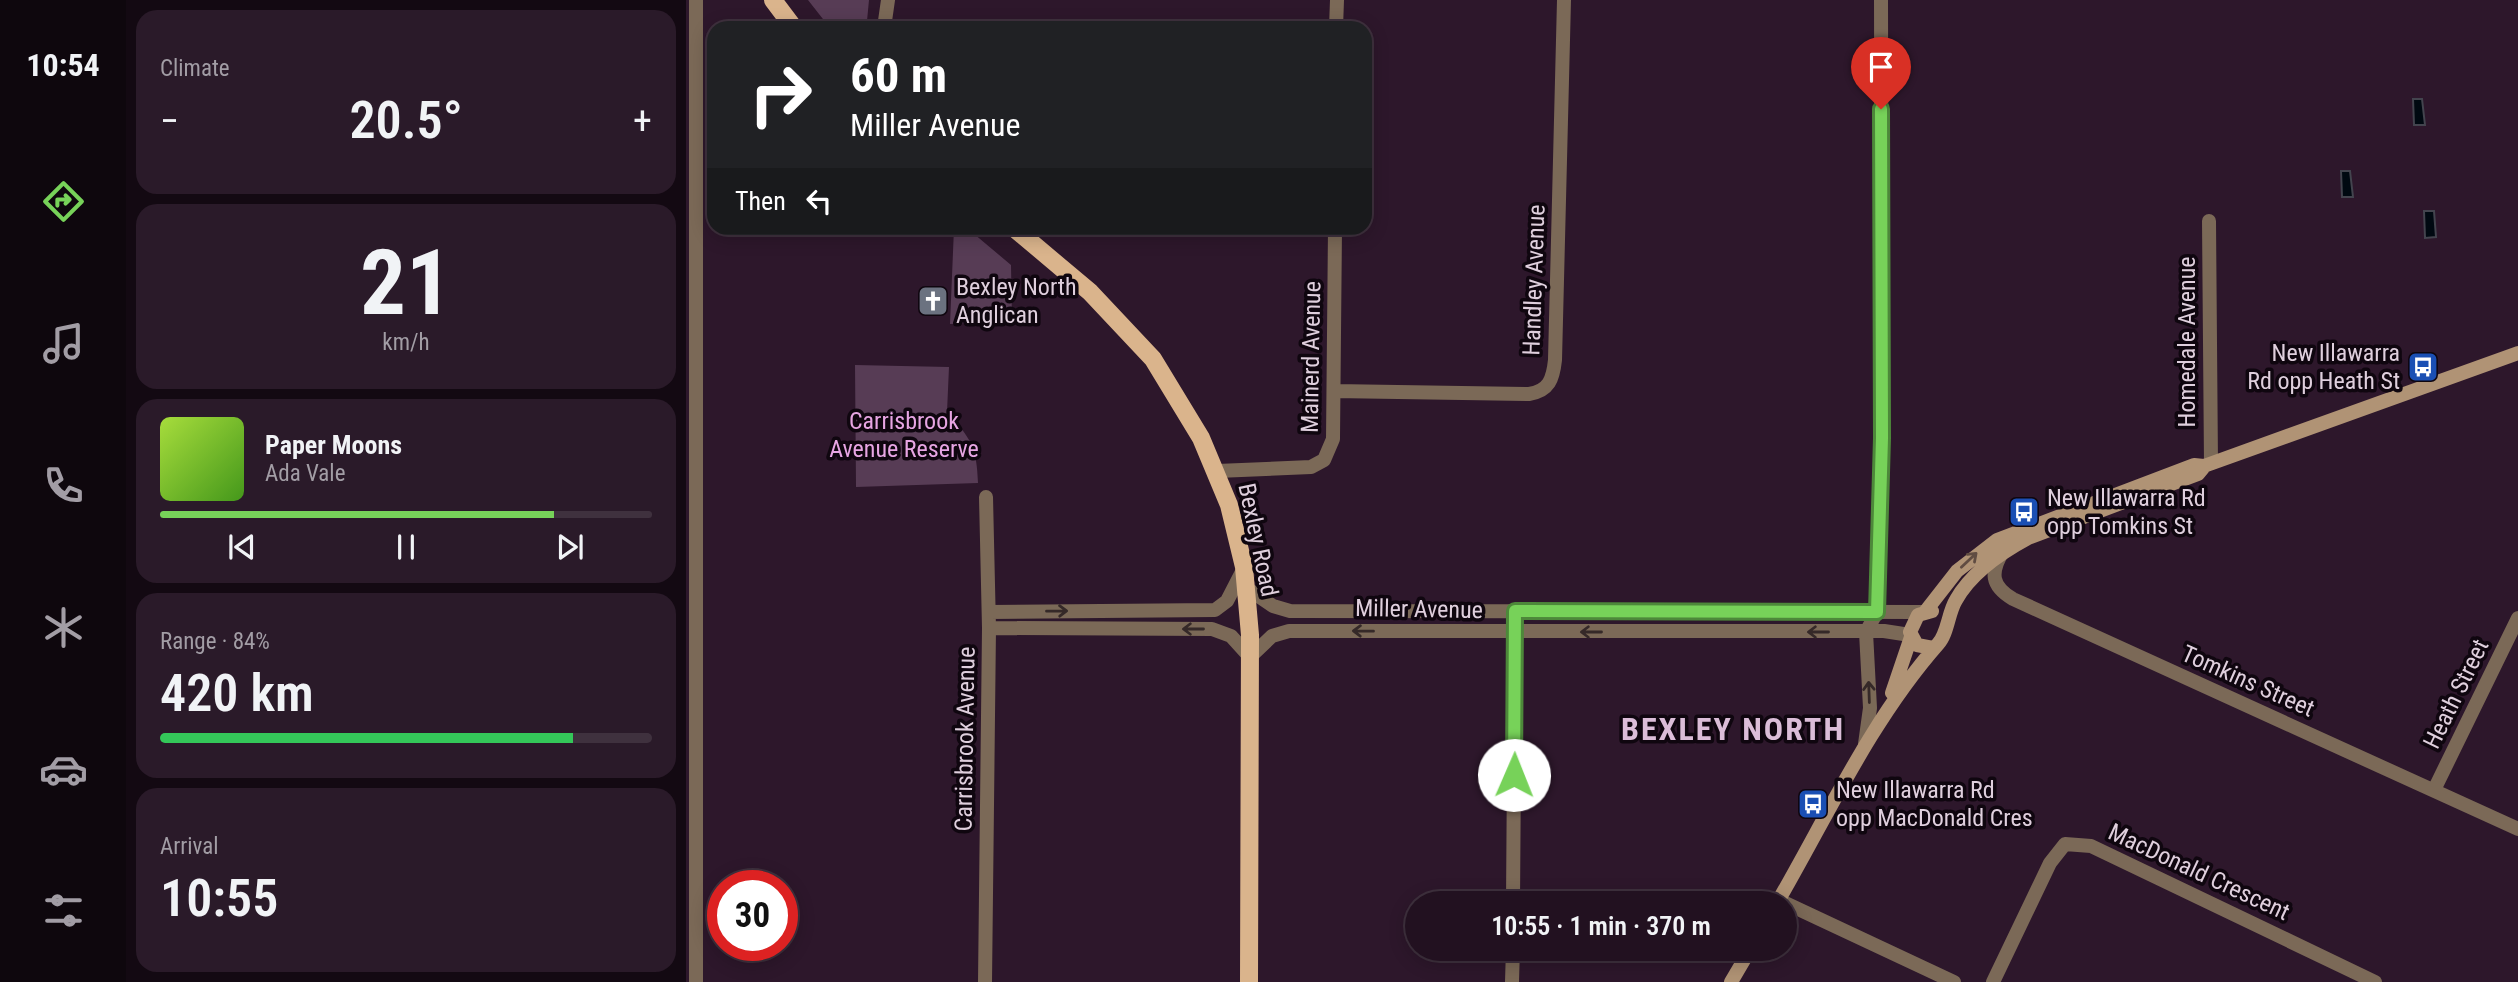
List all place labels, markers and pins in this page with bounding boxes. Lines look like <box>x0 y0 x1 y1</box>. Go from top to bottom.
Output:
pin <box>1851 37 1911 109</box>
place label: Bexley North Anglican <box>956 273 1077 329</box>
church icon: Bexley North Anglican <box>916 284 950 318</box>
place label: New Illawarra Rd opp Heath St <box>2247 339 2400 395</box>
bus stop icon: New Illawarra Rd opp Heath St <box>2406 350 2440 384</box>
place label: New Illawarra Rd opp Tomkins St <box>2047 484 2206 540</box>
bus stop icon: New Illawarra Rd opp Tomkins St <box>2007 495 2041 529</box>
place label: New Illawarra Rd opp MacDonald Cres <box>1836 776 2033 832</box>
bus stop icon: New Illawarra Rd opp MacDonald Cres <box>1796 787 1830 821</box>

